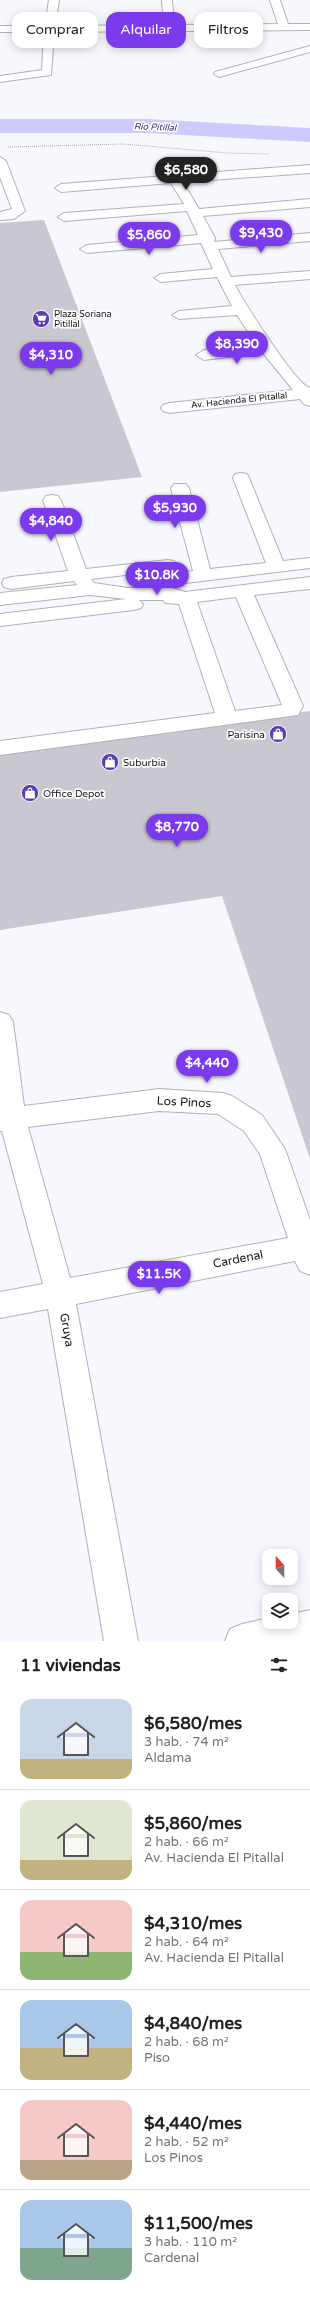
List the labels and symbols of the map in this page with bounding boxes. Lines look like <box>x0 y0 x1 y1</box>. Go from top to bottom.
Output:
water label: Rio Pitillal <box>134 121 178 134</box>
pin: $6,580 <box>153 157 219 191</box>
pin: $9,430 <box>228 220 294 254</box>
pin: $5,860 <box>116 222 182 256</box>
supermarket icon: Plaza Soriana Pitillal <box>31 309 51 329</box>
place label: Plaza Soriana Pitillal <box>54 309 111 330</box>
pin: $8,390 <box>204 331 270 365</box>
pin: $4,310 <box>18 342 84 376</box>
street label: Av. Hacienda El Pitallal <box>190 390 288 411</box>
pin: $5,930 <box>142 495 208 529</box>
pin: $4,840 <box>18 508 84 542</box>
pin: $10.8K <box>124 562 190 596</box>
shop icon: Parisina <box>268 724 288 744</box>
place label: Parisina <box>228 729 265 741</box>
shop icon: Suburbia <box>100 752 120 772</box>
place label: Suburbia <box>123 757 166 769</box>
shop icon: Office Depot <box>20 783 40 803</box>
place label: Office Depot <box>43 788 104 800</box>
pin: $8,770 <box>144 814 210 848</box>
pin: $4,440 <box>174 1050 240 1084</box>
street label: Los Pinos <box>156 1094 212 1110</box>
street label: Cardenal <box>212 1247 264 1271</box>
pin: $11.5K <box>126 1261 192 1295</box>
street label: Gruya <box>57 1312 77 1348</box>
north arrow <box>262 1549 298 1585</box>

